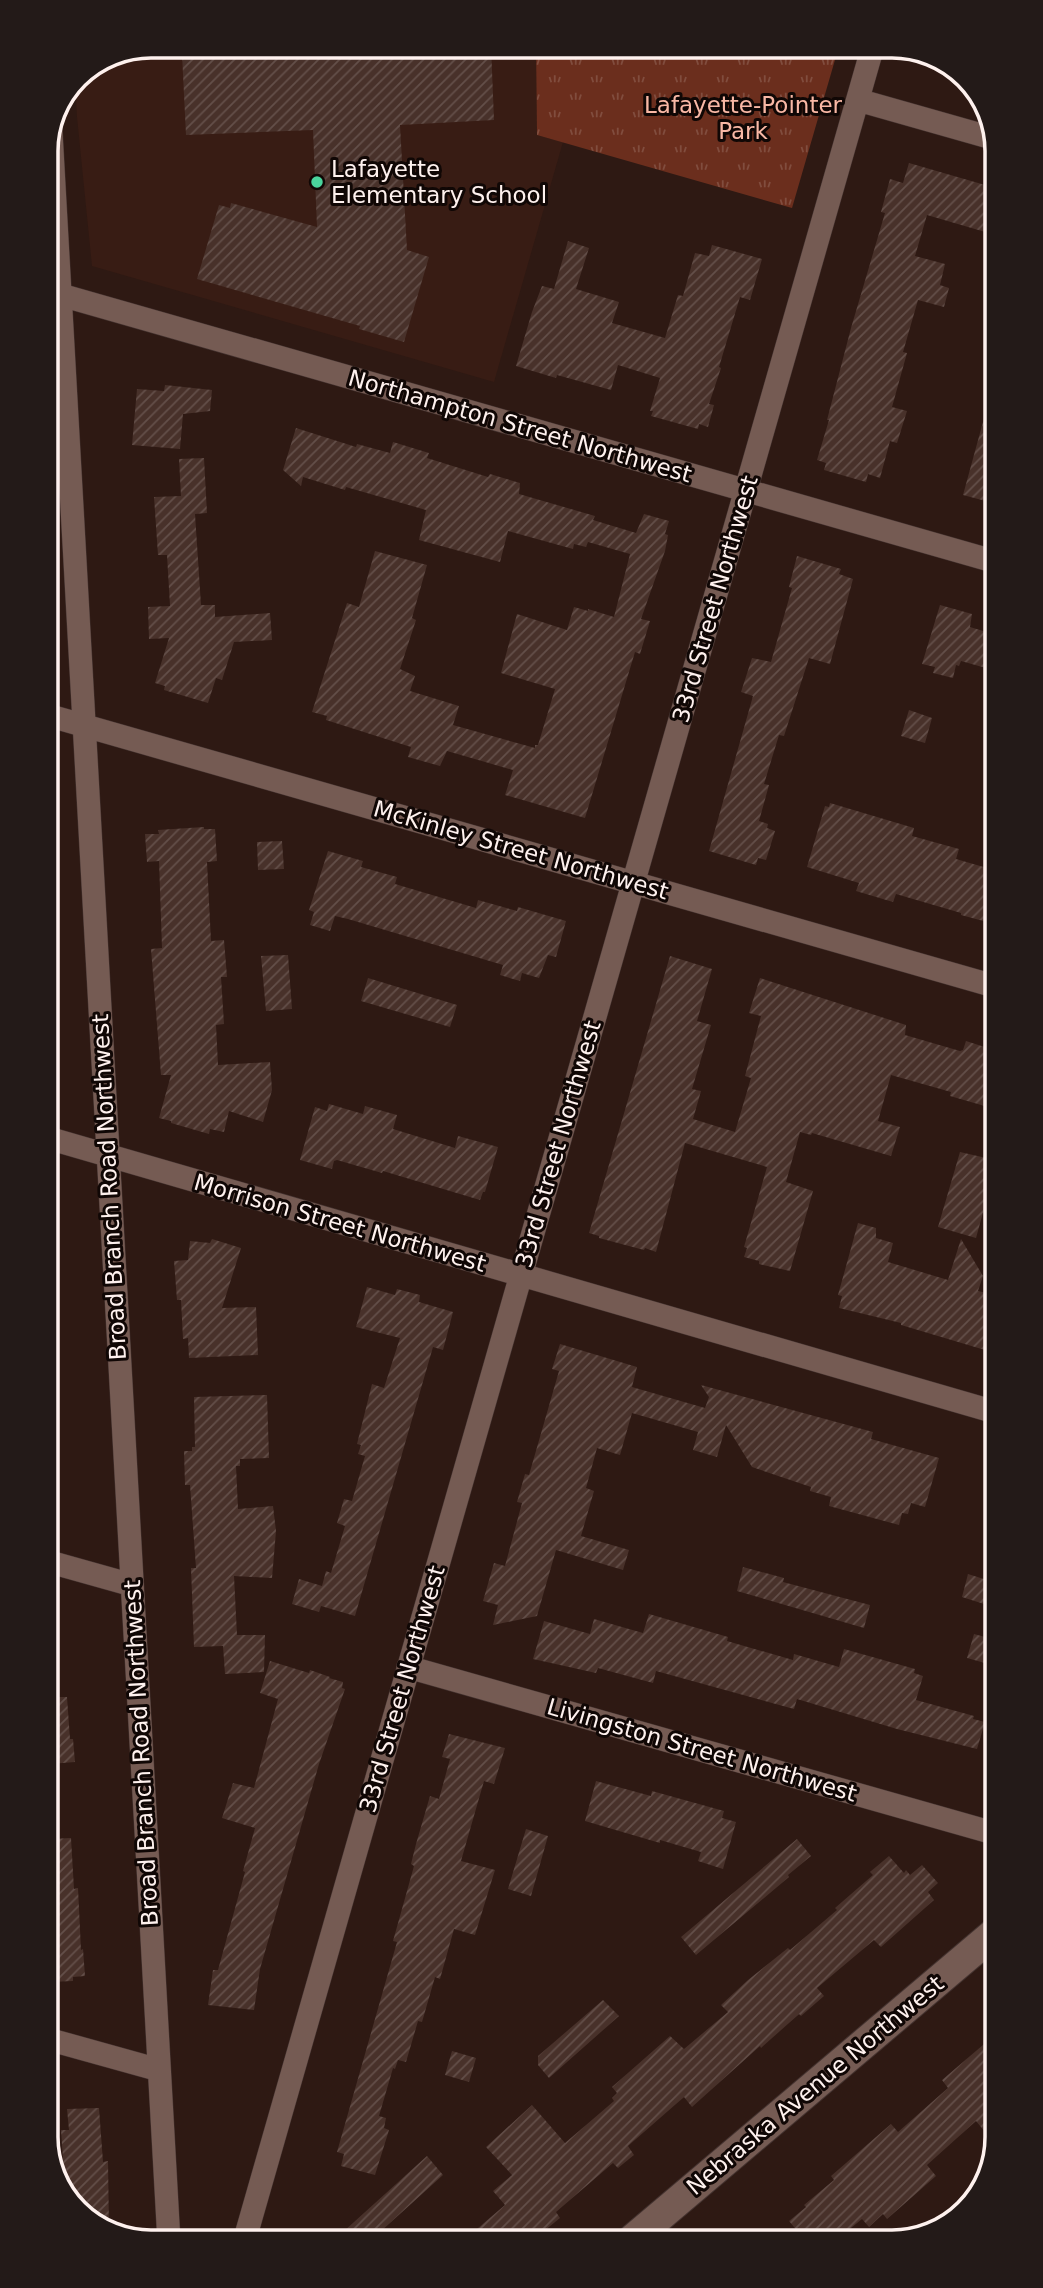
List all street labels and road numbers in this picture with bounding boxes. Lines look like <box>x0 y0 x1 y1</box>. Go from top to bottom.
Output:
street label: Northampton Street Northwest <box>345 364 695 488</box>
street label: 33rd Street Northwest <box>667 473 763 725</box>
street label: McKinley Street Northwest <box>371 795 671 905</box>
street label: Broad Branch Road Northwest <box>87 1013 131 1361</box>
street label: 33rd Street Northwest <box>510 1018 606 1270</box>
street label: Morrison Street Northwest <box>191 1169 489 1277</box>
street label: 33rd Street Northwest <box>354 1563 450 1815</box>
street label: Broad Branch Road Northwest <box>119 1579 163 1927</box>
street label: Livingston Street Northwest <box>544 1693 860 1807</box>
street label: Nebraska Avenue Northwest <box>681 1970 949 2200</box>

